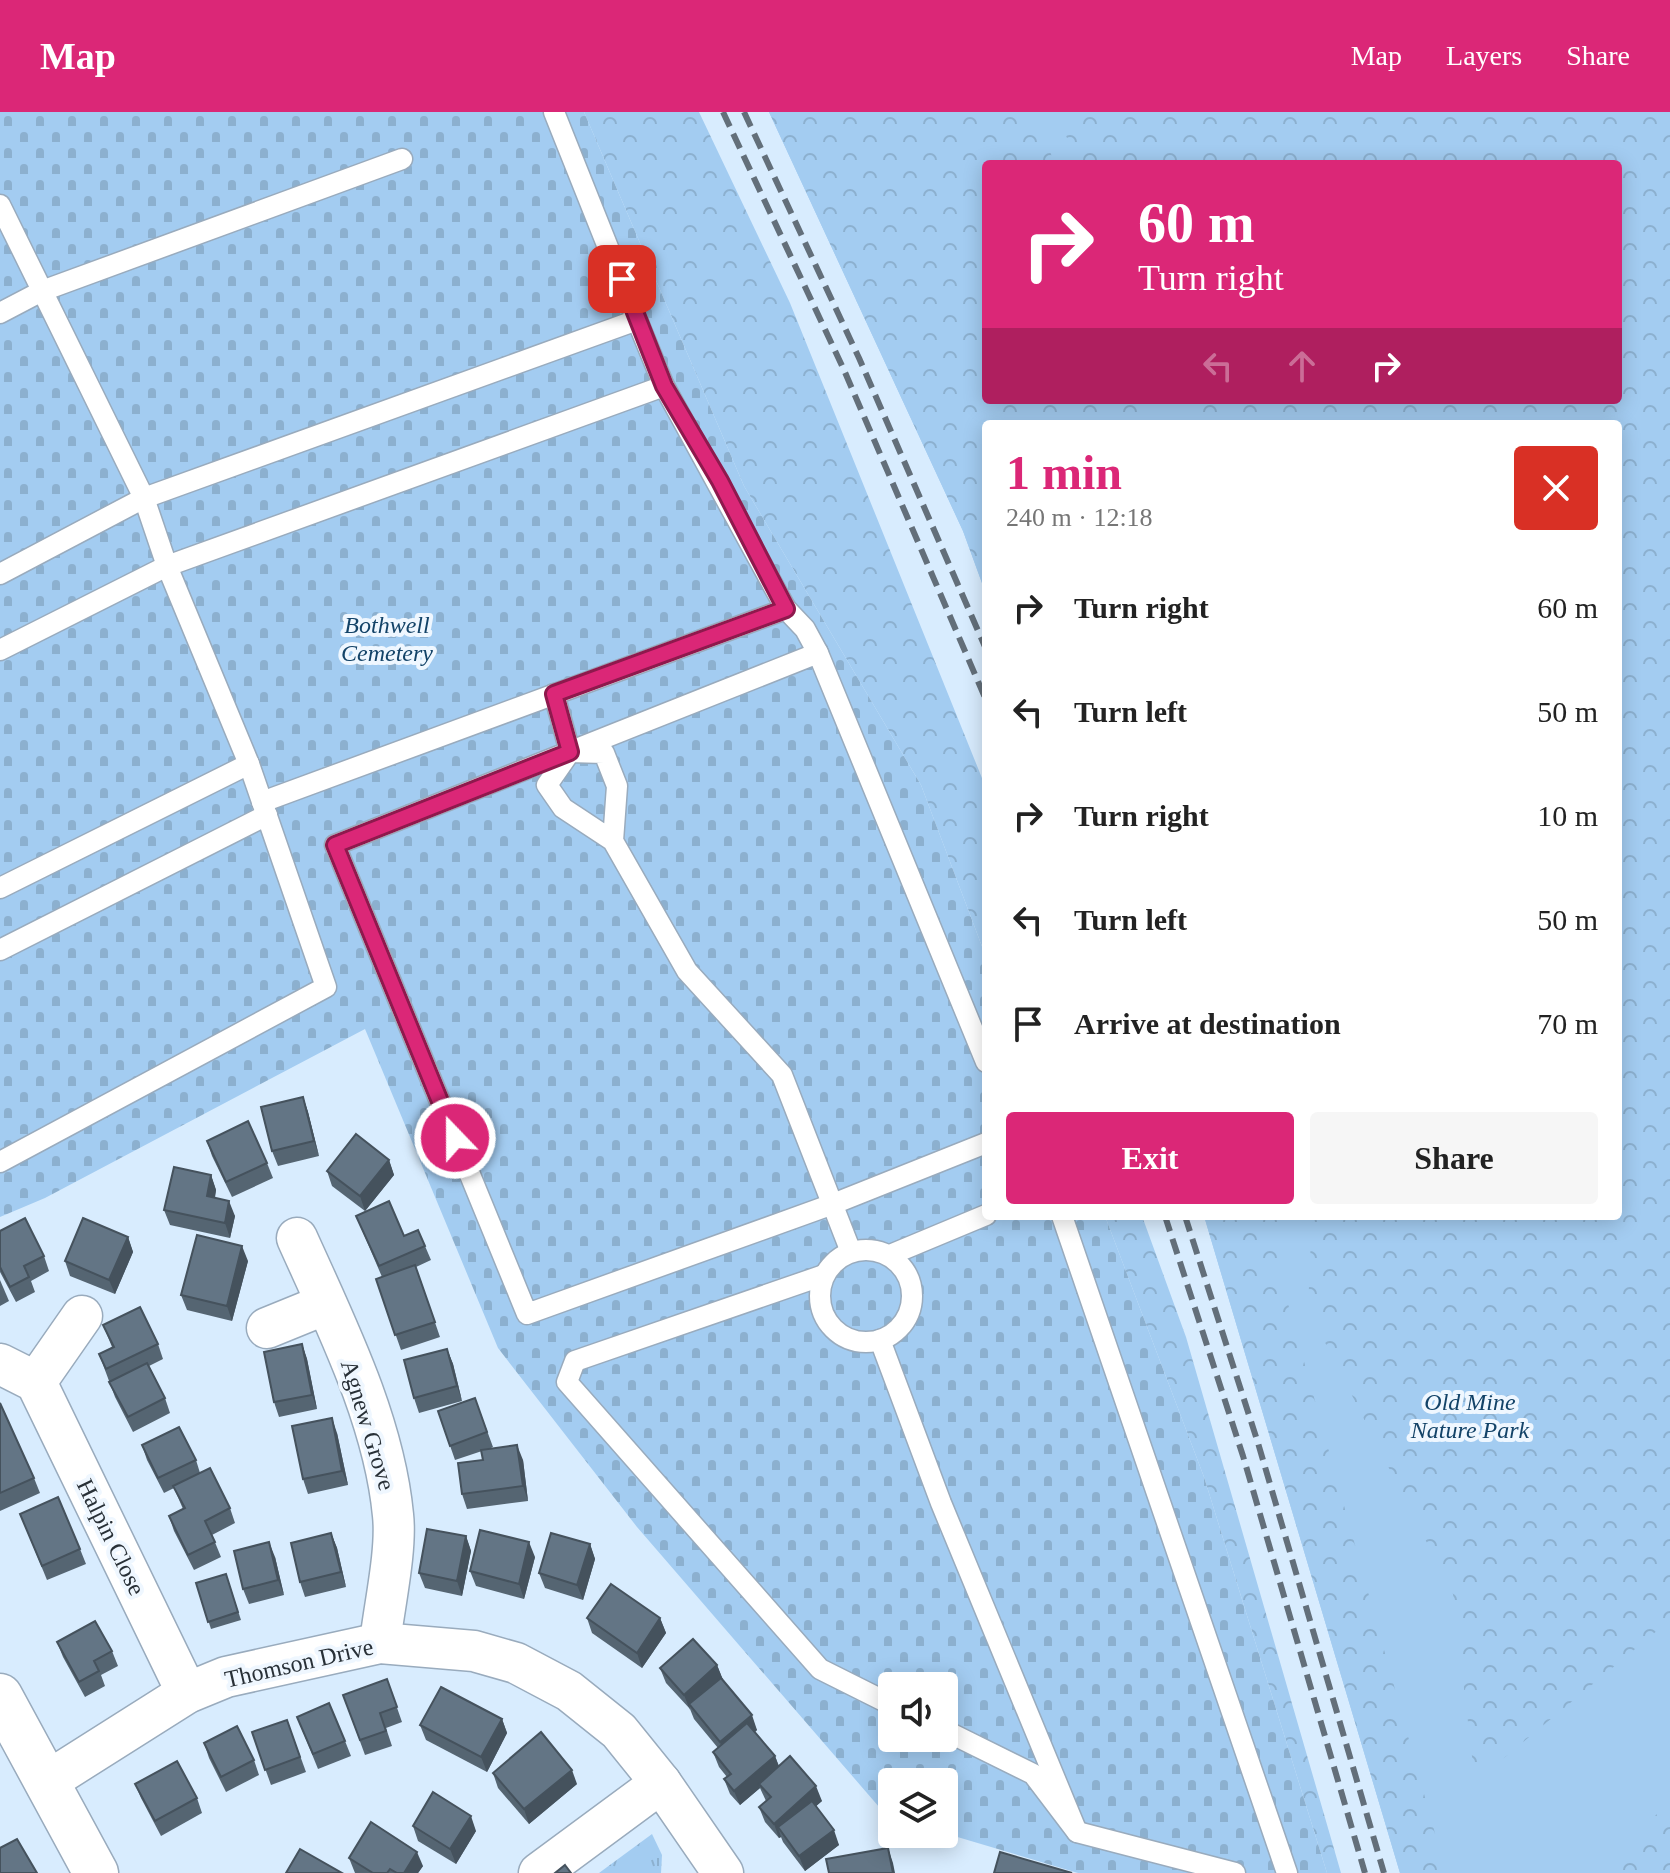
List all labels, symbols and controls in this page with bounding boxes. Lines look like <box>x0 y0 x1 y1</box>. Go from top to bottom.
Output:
text: Map <box>40 35 116 77</box>
text: Map <box>1351 40 1402 71</box>
text: Layers <box>1446 40 1522 71</box>
text: Share <box>1566 40 1630 71</box>
icon: right <box>1006 192 1110 296</box>
text: 60 m <box>1138 192 1255 254</box>
pin <box>588 245 656 313</box>
icon: arrive <box>600 257 644 301</box>
text: Turn right <box>1138 258 1284 298</box>
icon: left <box>1196 344 1240 388</box>
icon: ahead <box>1280 344 1324 388</box>
icon: right <box>1364 344 1408 388</box>
text: 1 min <box>1006 446 1122 499</box>
button: close <box>1514 446 1598 530</box>
text: 240 m · 12:18 <box>1006 503 1153 532</box>
icon: right <box>1006 586 1050 630</box>
text: Turn right <box>1074 591 1209 624</box>
text: 60 m <box>1537 591 1598 624</box>
park label: Bothwell Cemetery <box>341 612 433 666</box>
icon: left <box>1006 690 1050 734</box>
text: Turn left <box>1074 695 1187 728</box>
text: 50 m <box>1537 695 1598 728</box>
icon: right <box>1006 794 1050 838</box>
text: Turn right <box>1074 799 1209 832</box>
text: 10 m <box>1537 799 1598 832</box>
icon: left <box>1006 898 1050 942</box>
text: Turn left <box>1074 903 1187 936</box>
text: 50 m <box>1537 903 1598 936</box>
icon: arrive <box>1006 1002 1050 1046</box>
text: Arrive at destination <box>1074 1007 1341 1040</box>
text: 70 m <box>1537 1007 1598 1040</box>
position arrow <box>413 1096 497 1180</box>
button: Exit <box>1006 1112 1294 1204</box>
button: Share <box>1310 1112 1598 1204</box>
street label: Agnew Grove <box>336 1357 400 1493</box>
park label: Old Mine Nature Park <box>1410 1389 1530 1443</box>
street label: Halpin Close <box>72 1475 150 1599</box>
street label: Thomson Drive <box>222 1633 376 1693</box>
map controls <box>878 1672 958 1848</box>
button: sound <box>878 1672 958 1752</box>
button: layers <box>878 1768 958 1848</box>

